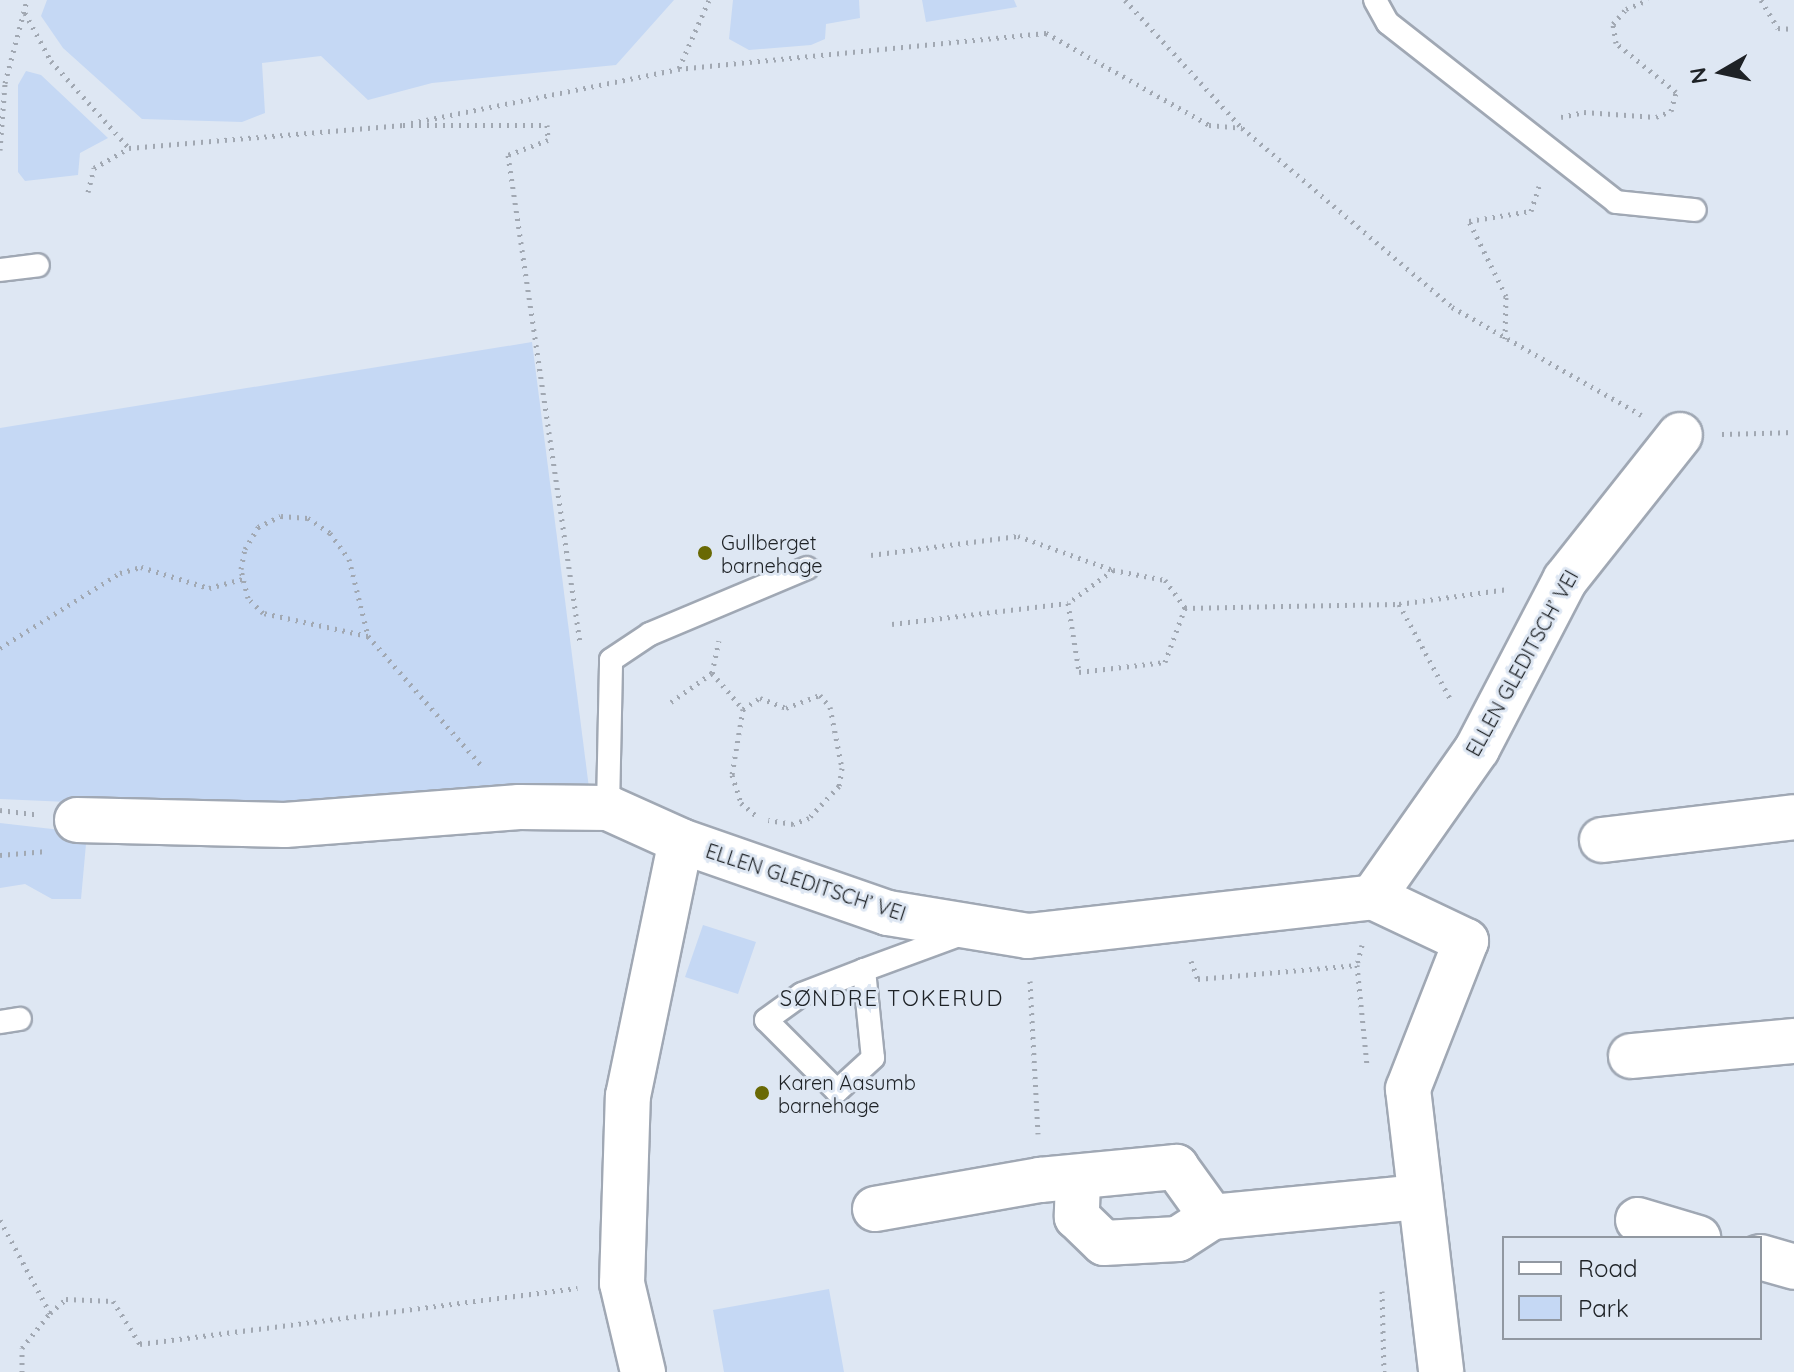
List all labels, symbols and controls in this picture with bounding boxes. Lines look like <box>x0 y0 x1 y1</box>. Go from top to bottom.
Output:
north arrow <box>1682 32 1762 112</box>
text: N <box>1683 66 1713 86</box>
place label: Gullberget barnehage <box>721 530 823 577</box>
marker: Gullberget barnehage <box>696 544 714 562</box>
street label: ELLEN GLEDITSCH’ VEI <box>1461 566 1583 760</box>
street label: ELLEN GLEDITSCH’ VEI <box>703 838 909 926</box>
district label: SØNDRE TOKERUD <box>780 986 1004 1012</box>
place label: Karen Aasumb barnehage <box>778 1070 916 1117</box>
marker: Karen Aasumb barnehage <box>753 1084 771 1102</box>
legend <box>1502 1236 1762 1340</box>
text: Road <box>1578 1253 1638 1283</box>
text: Park <box>1578 1293 1629 1323</box>

